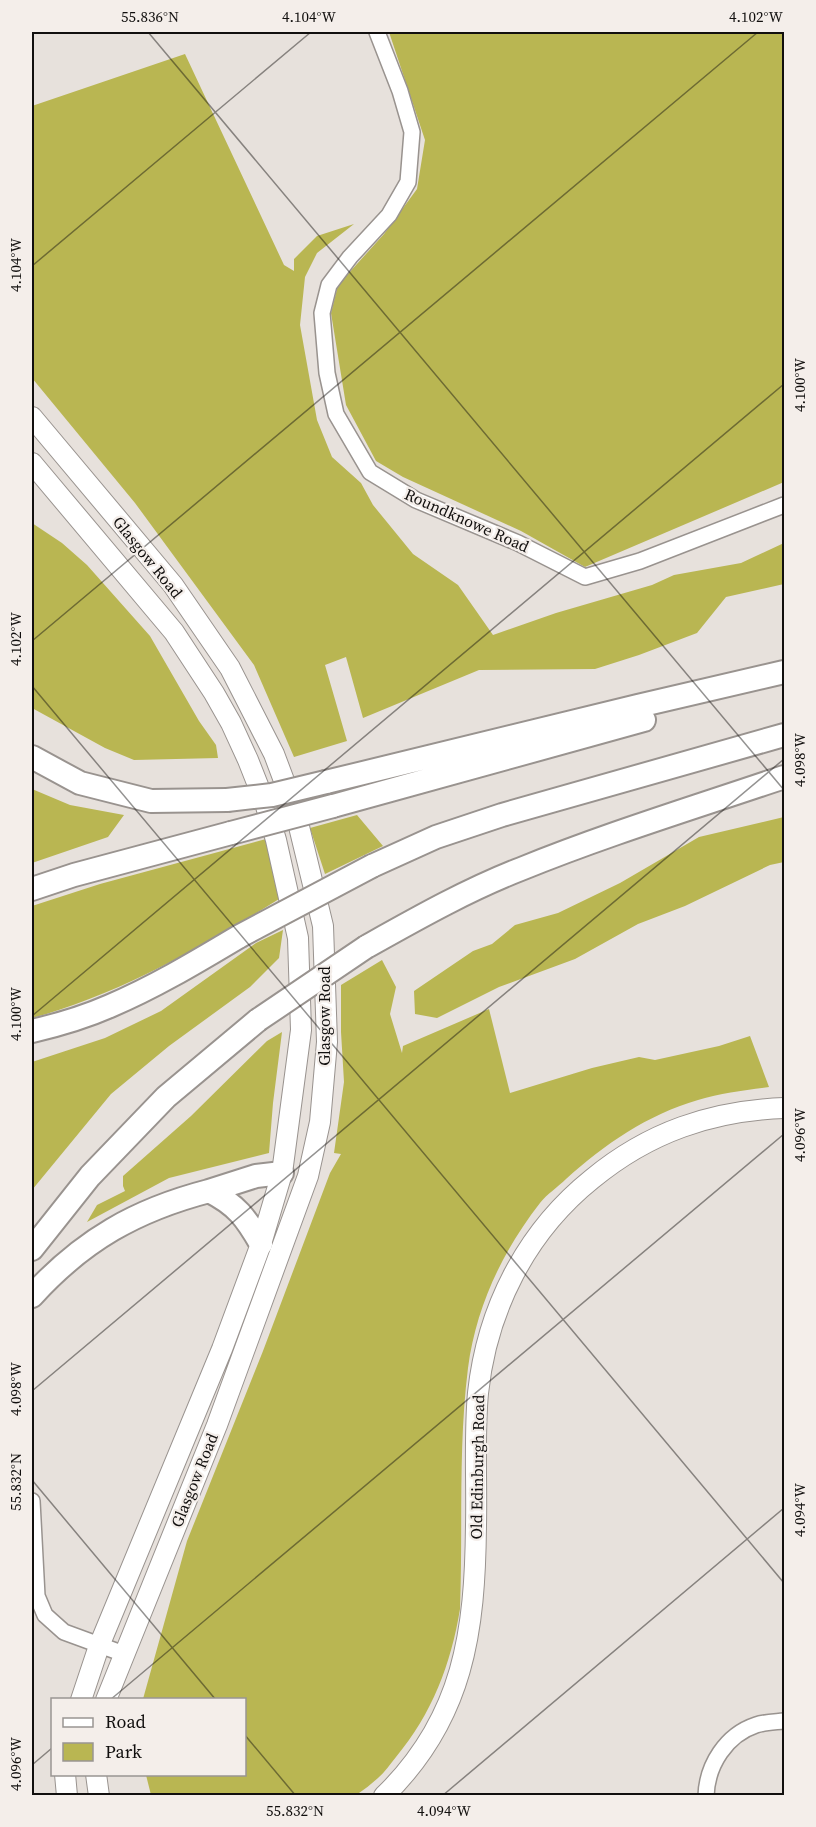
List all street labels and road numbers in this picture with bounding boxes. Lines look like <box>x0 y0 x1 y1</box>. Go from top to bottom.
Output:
street label: Roundknowe Road <box>401 483 533 557</box>
street label: Glasgow Road <box>108 511 188 603</box>
street label: Glasgow Road <box>313 966 335 1066</box>
street label: Old Edinburgh Road <box>465 1394 489 1540</box>
street label: Glasgow Road <box>165 1430 223 1530</box>

